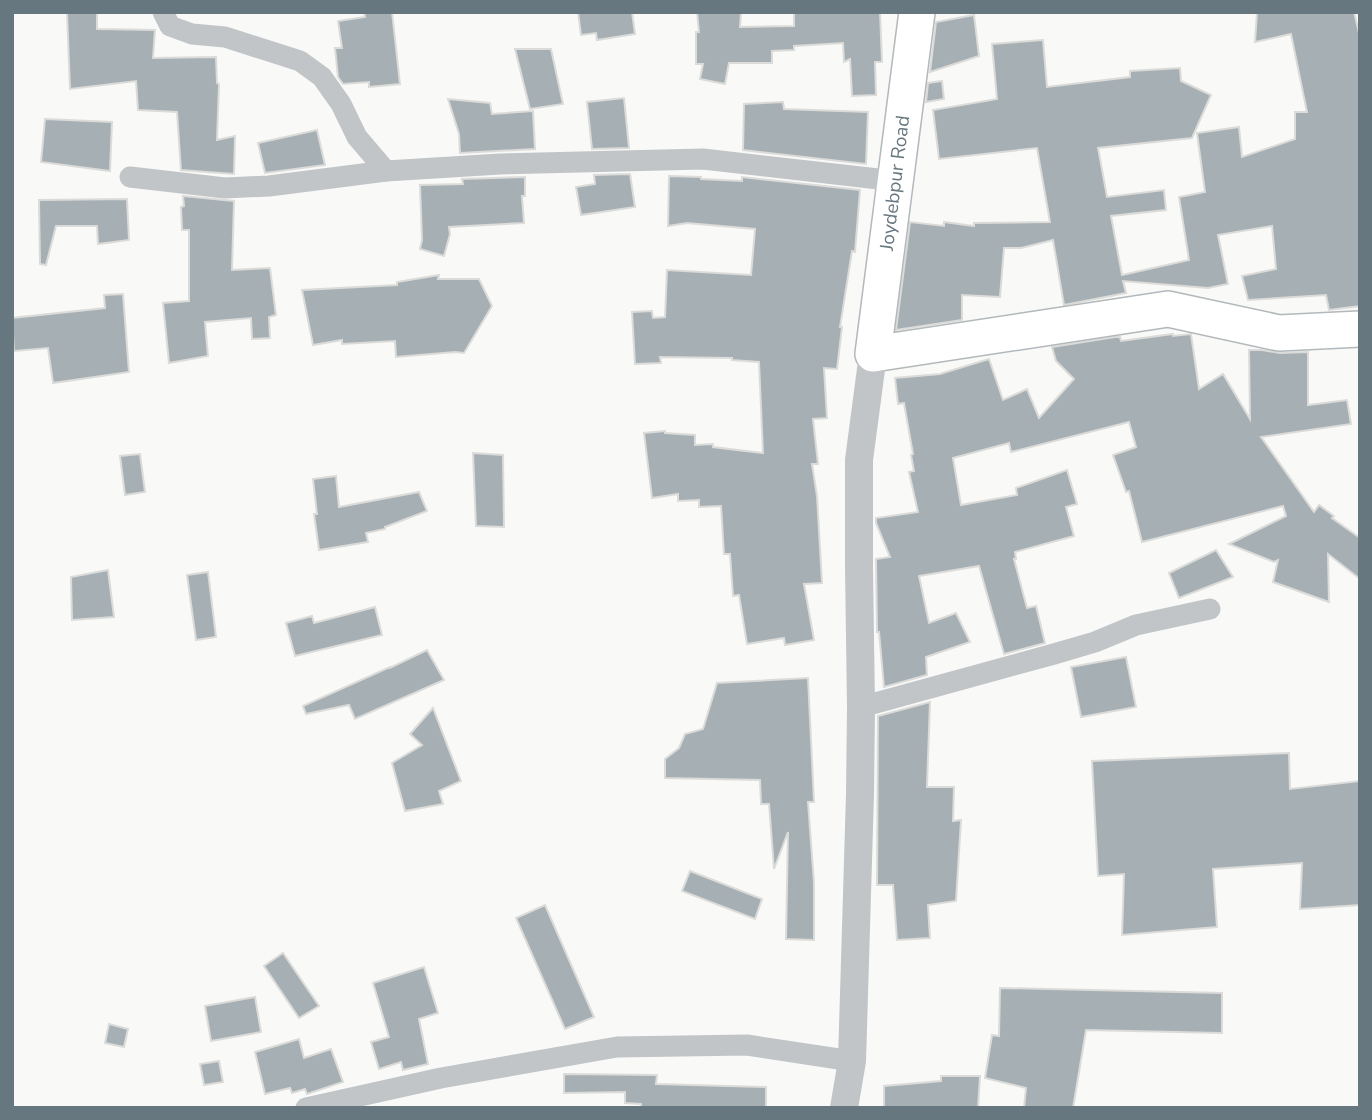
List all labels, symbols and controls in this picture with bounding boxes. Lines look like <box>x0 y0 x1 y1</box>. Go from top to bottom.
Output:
street label: Joydebpur Road <box>874 114 916 253</box>

